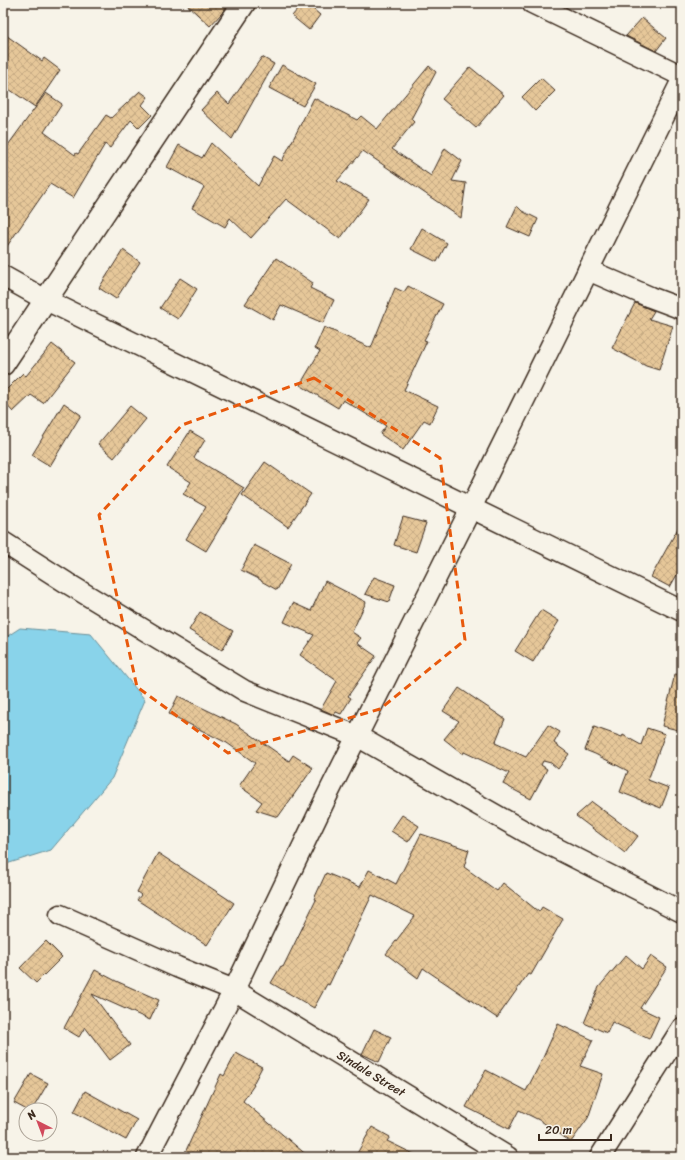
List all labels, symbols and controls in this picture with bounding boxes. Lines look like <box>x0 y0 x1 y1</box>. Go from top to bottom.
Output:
street label: Sindale Street <box>332 1044 411 1104</box>
north arrow <box>18 1102 58 1142</box>
text: N <box>22 1105 41 1125</box>
scale bar <box>539 1116 611 1142</box>
text: 20 m <box>545 1119 572 1141</box>

